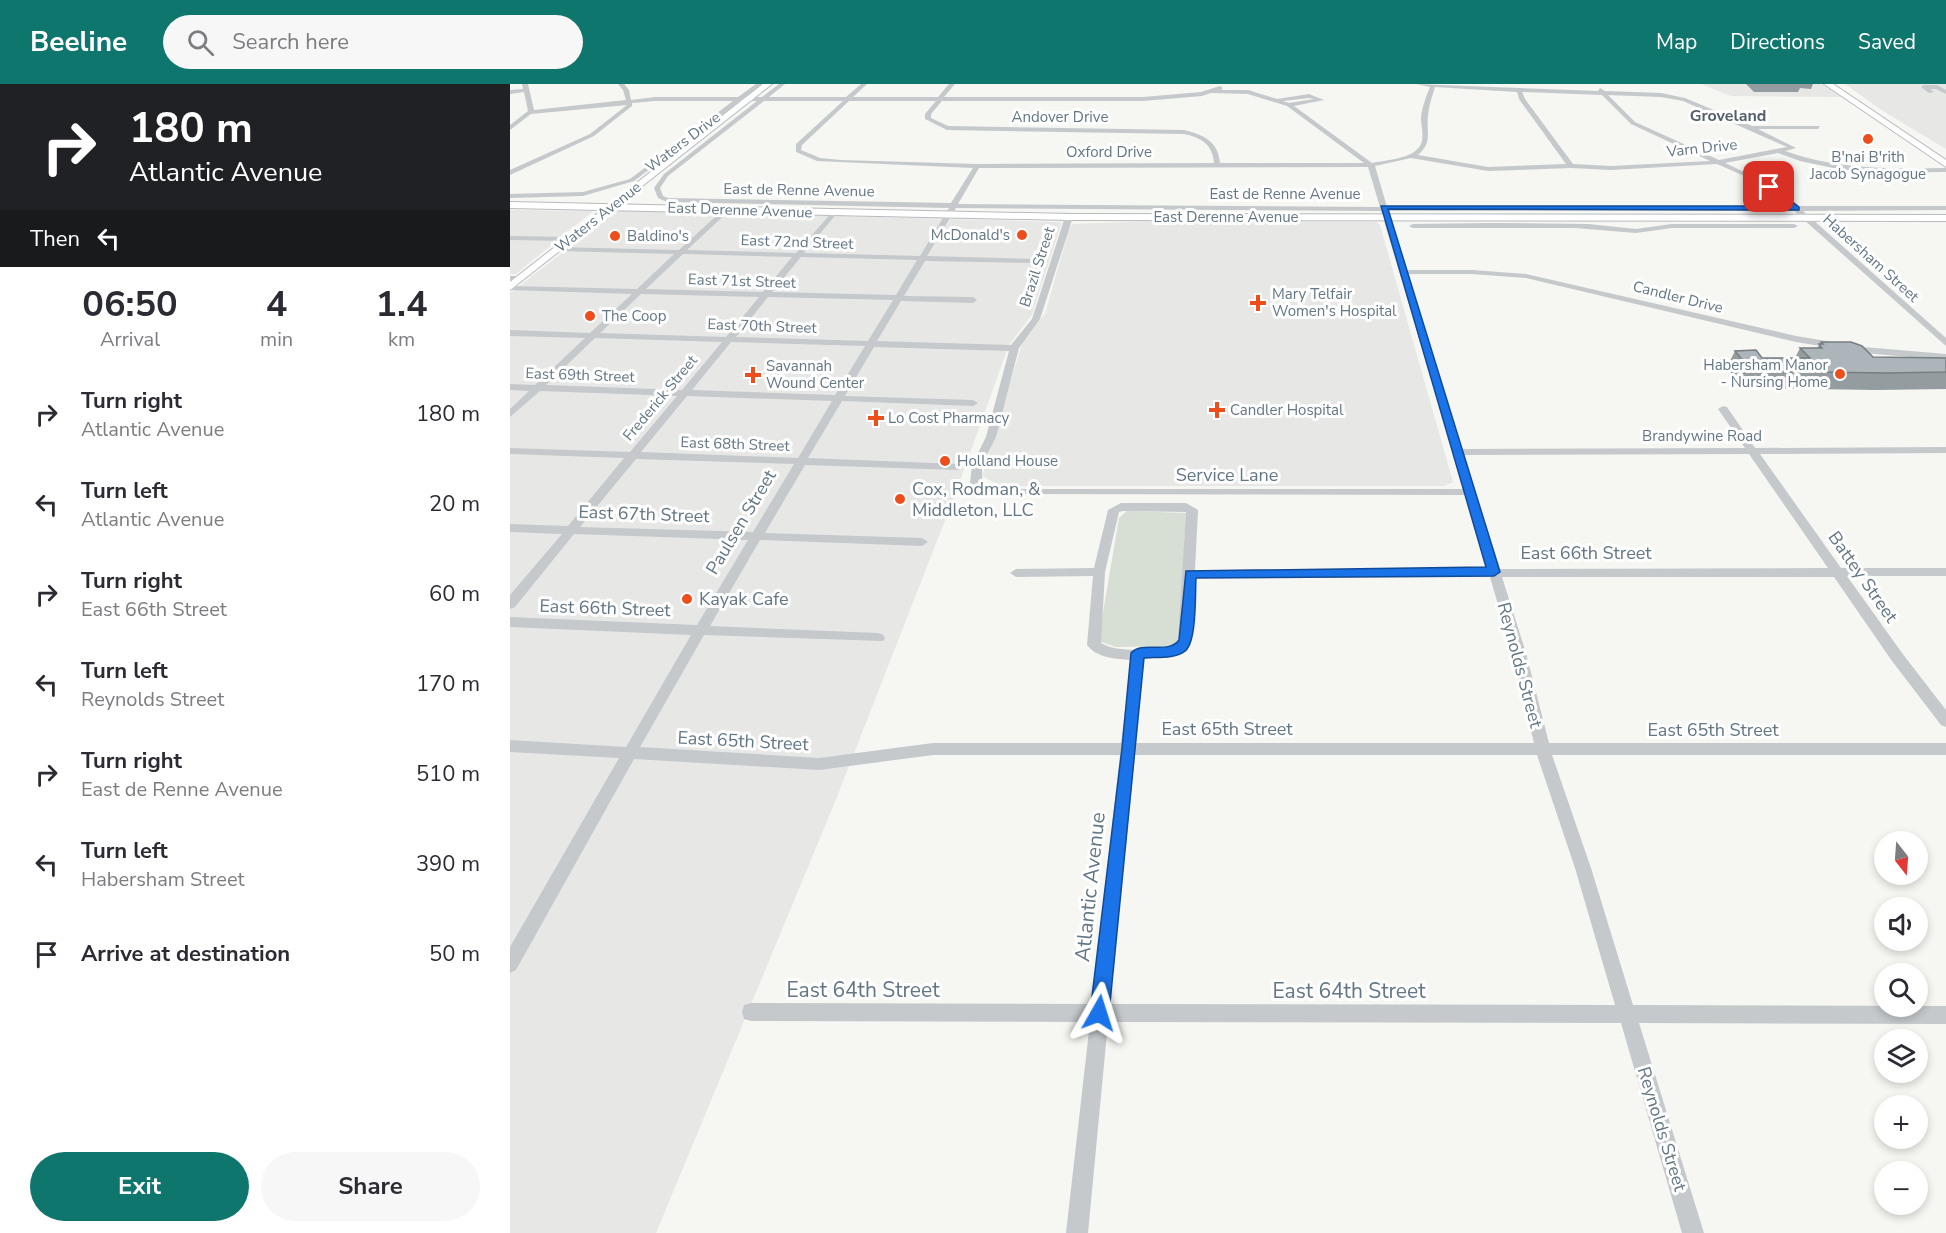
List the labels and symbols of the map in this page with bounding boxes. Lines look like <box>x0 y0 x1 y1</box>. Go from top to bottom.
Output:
district label: Groveland <box>1690 105 1766 127</box>
street label: Waters Drive <box>642 107 724 177</box>
street label: Andover Drive <box>1012 107 1108 127</box>
marker: B'nai B'rith Jacob Synagogue <box>1861 132 1875 146</box>
street label: Varn Drive <box>1665 134 1738 162</box>
street label: Oxford Drive <box>1066 142 1152 162</box>
place label: B'nai B'rith Jacob Synagogue <box>1809 147 1926 184</box>
pin <box>1743 161 1794 212</box>
street label: Waters Avenue <box>551 177 645 257</box>
street label: East de Renne Avenue <box>723 179 875 201</box>
street label: East de Renne Avenue <box>1209 184 1361 204</box>
street label: East Derenne Avenue <box>667 197 813 223</box>
street label: East Derenne Avenue <box>1153 207 1299 227</box>
street label: Habersham Street <box>1819 210 1924 307</box>
street label: Brazil Street <box>1015 224 1060 310</box>
place label: McDonald's <box>931 225 1010 245</box>
place label: Baldino's <box>627 226 689 246</box>
marker: McDonald's <box>1015 228 1029 242</box>
marker: Baldino's <box>608 229 622 243</box>
street label: East 72nd Street <box>740 230 854 254</box>
street label: East 71st Street <box>688 269 797 293</box>
street label: Candler Drive <box>1631 276 1725 318</box>
place label: Mary Telfair Women's Hospital <box>1272 284 1397 321</box>
marker: Mary Telfair Women's Hospital <box>1249 294 1267 312</box>
place label: The Coop <box>602 306 667 326</box>
marker: The Coop <box>583 309 597 323</box>
street label: East 70th Street <box>707 314 818 338</box>
street label: Frederick Street <box>618 350 702 445</box>
place label: Habersham Manor - Nursing Home <box>1703 355 1829 392</box>
place label: Savannah Wound Center <box>766 356 865 393</box>
street label: East 69th Street <box>525 363 636 387</box>
marker: Savannah Wound Center <box>744 366 762 384</box>
marker: Habersham Manor - Nursing Home <box>1833 367 1847 381</box>
place label: Candler Hospital <box>1230 400 1344 420</box>
marker: Candler Hospital <box>1208 401 1226 419</box>
place label: Lo Cost Pharmacy <box>888 408 1010 428</box>
marker: Lo Cost Pharmacy <box>869 411 883 425</box>
street label: Brandywine Road <box>1642 426 1762 446</box>
street label: East 68th Street <box>680 432 791 456</box>
place label: Holland House <box>957 451 1058 471</box>
marker: Holland House <box>938 454 952 468</box>
street label: Service Lane <box>1176 463 1278 487</box>
street label: Paulsen Street <box>700 465 782 579</box>
place label: Cox, Rodman, & Middleton, LLC <box>912 477 1041 522</box>
marker: Cox, Rodman, & Middleton, LLC <box>893 492 907 506</box>
street label: East 67th Street <box>578 500 711 528</box>
street label: Battey Street <box>1823 527 1904 628</box>
street label: East 66th Street <box>1520 541 1652 565</box>
place label: Kayak Cafe <box>699 587 789 611</box>
marker: Kayak Cafe <box>680 592 694 606</box>
street label: East 66th Street <box>539 594 672 622</box>
street label: Reynolds Street <box>1492 600 1548 731</box>
street label: East 65th Street <box>1161 717 1293 741</box>
street label: East 65th Street <box>1647 718 1779 742</box>
street label: East 65th Street <box>677 726 810 756</box>
street label: Atlantic Avenue <box>1068 811 1112 963</box>
north arrow <box>1874 831 1928 885</box>
street label: East 64th Street <box>786 976 940 1004</box>
street label: East 64th Street <box>1272 977 1426 1005</box>
position arrow <box>1067 981 1131 1045</box>
street label: Reynolds Street <box>1632 1064 1693 1195</box>

